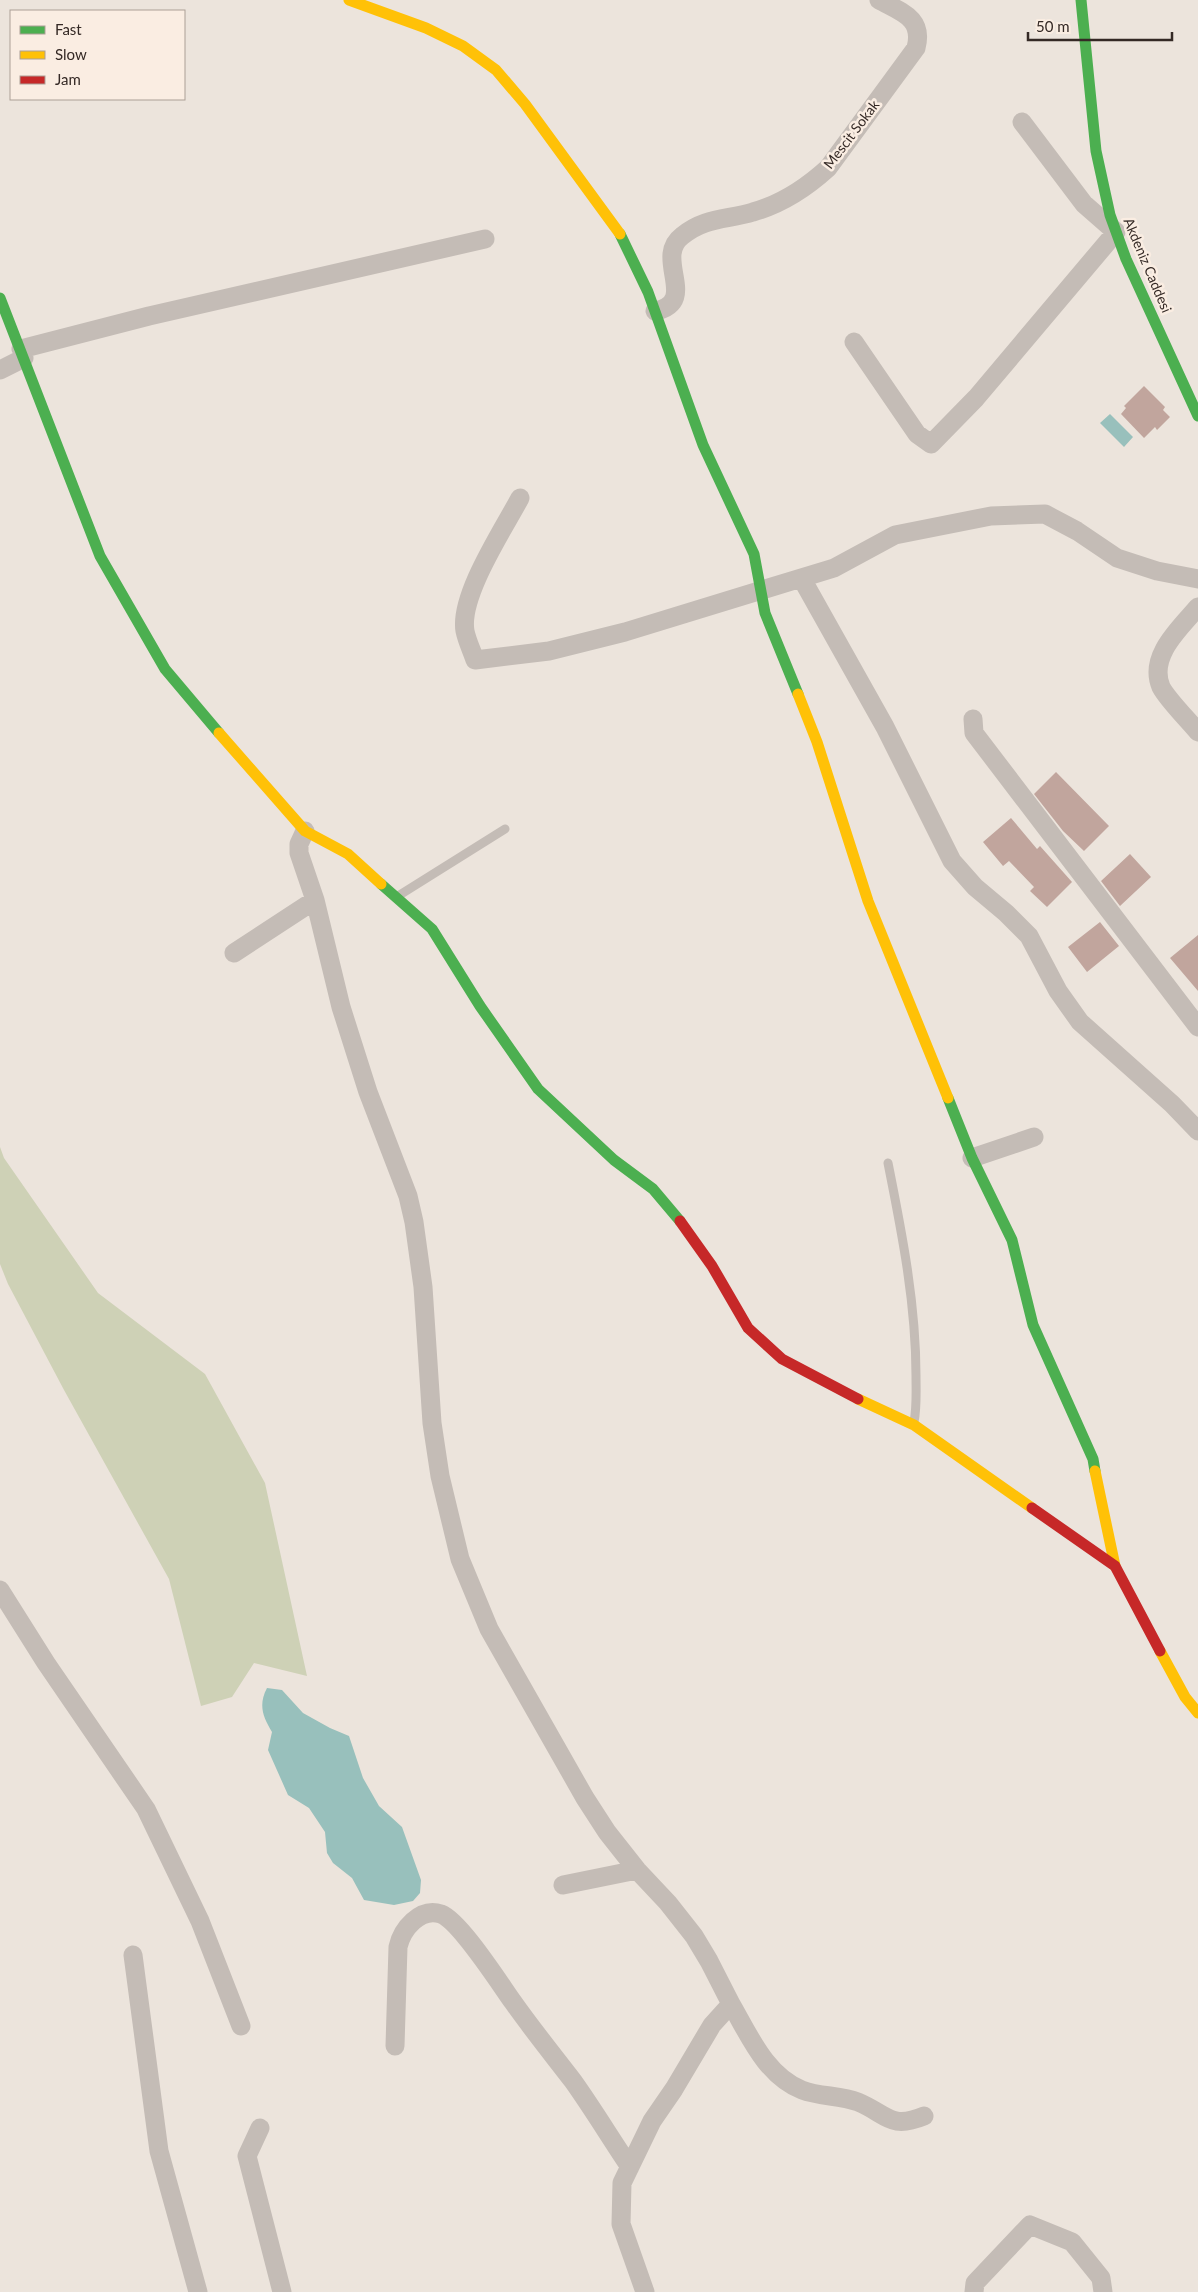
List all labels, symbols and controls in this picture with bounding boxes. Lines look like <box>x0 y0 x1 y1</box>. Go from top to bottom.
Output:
legend <box>10 10 185 100</box>
scale bar <box>1028 10 1172 42</box>
text: 50 m <box>1036 17 1070 35</box>
text: Fast <box>55 20 82 38</box>
text: Slow <box>55 45 87 63</box>
text: Jam <box>55 70 81 88</box>
street label: Mescit Sokak <box>820 96 883 172</box>
street label: Akdeniz Caddesi <box>1120 215 1176 315</box>

